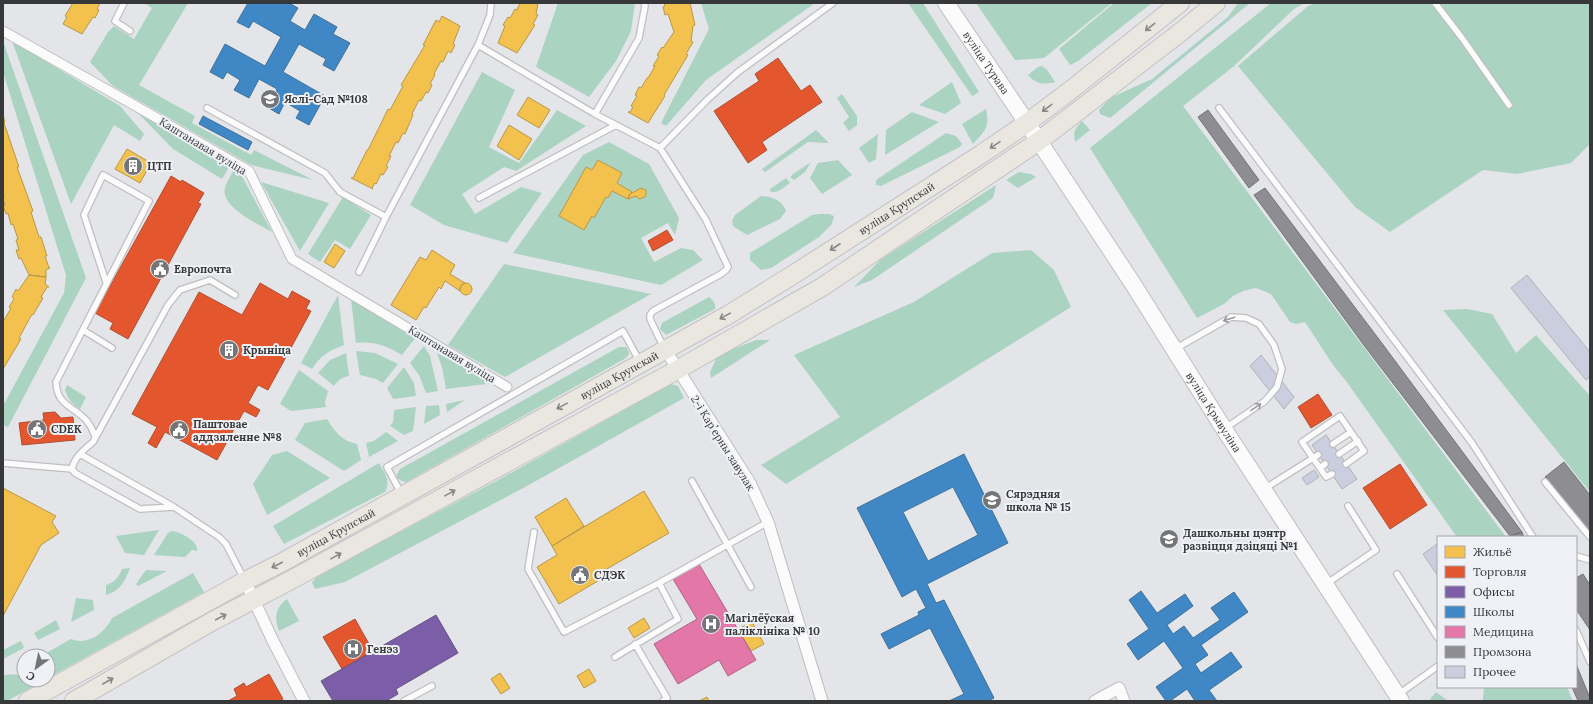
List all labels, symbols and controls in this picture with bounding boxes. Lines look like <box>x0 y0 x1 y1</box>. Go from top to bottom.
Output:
one-way arrow <box>1144 23 1155 32</box>
street label: вуліца Турава <box>960 28 1013 97</box>
school or university icon: Яслі-Сад №108 <box>259 88 281 110</box>
place label: Яслі-Сад №108 <box>284 92 368 106</box>
one-way arrow <box>1042 104 1053 112</box>
street label: Каштанавая вуліца <box>157 114 250 178</box>
one-way arrow <box>990 141 1001 149</box>
building icon: ЦТП <box>122 155 144 177</box>
place label: ЦТП <box>147 159 172 173</box>
street label: вуліца Крупскай <box>856 179 937 238</box>
one-way arrow <box>829 244 841 252</box>
public building icon: Европочта <box>149 258 171 280</box>
place label: Европочта <box>174 262 232 276</box>
one-way arrow <box>719 313 731 320</box>
one-way arrow <box>1223 316 1236 323</box>
street label: Каштанавая вуліца <box>406 322 499 386</box>
building icon: Крыніца <box>218 339 240 361</box>
place label: Крыніца <box>243 343 291 357</box>
street label: вуліца Крупскай <box>578 348 661 403</box>
street label: вуліца Крывуліна <box>1183 369 1244 455</box>
street label: 2-і Карʼерны завулак <box>688 393 758 493</box>
one-way arrow <box>556 403 568 411</box>
one-way arrow <box>1250 403 1261 411</box>
place label: Паштовае аддзяленне №8 <box>193 417 282 444</box>
public building icon: CDEK <box>26 418 48 440</box>
public building icon: Паштовае аддзяленне №8 <box>168 419 190 441</box>
place label: CDEK <box>51 422 82 436</box>
place label: Сярэдняя школа № 15 <box>1006 487 1071 514</box>
one-way arrow <box>444 489 456 497</box>
school or university icon: Сярэдняя школа № 15 <box>981 489 1003 511</box>
street label: вуліца Крупскай <box>294 505 378 560</box>
place label: Дашкольны цэнтр развіцця дзіцяці №1 <box>1183 526 1298 553</box>
school or university icon: Дашкольны цэнтр развіцця дзіцяці №1 <box>1158 528 1180 550</box>
legend <box>1437 536 1577 688</box>
text: Жильё <box>1473 544 1512 559</box>
one-way arrow <box>329 551 341 559</box>
one-way arrow <box>272 561 284 569</box>
public building icon: СДЭК <box>569 564 591 586</box>
text: Торговля <box>1473 564 1526 579</box>
place label: СДЭК <box>594 568 625 582</box>
text: Офисы <box>1473 584 1515 599</box>
text: Школы <box>1473 604 1514 619</box>
place label: Магілёўская паліклініка № 10 <box>725 611 820 638</box>
one-way arrow <box>215 612 227 620</box>
hospital icon: Магілёўская паліклініка № 10 <box>700 613 722 635</box>
text: Медицина <box>1473 624 1534 639</box>
hospital icon: Генэз <box>342 638 364 660</box>
place label: Генэз <box>367 642 398 656</box>
text: Промзона <box>1473 644 1531 659</box>
north arrow <box>16 648 56 688</box>
text: Прочее <box>1473 664 1516 679</box>
text: С <box>23 668 38 684</box>
one-way arrow <box>102 677 114 685</box>

